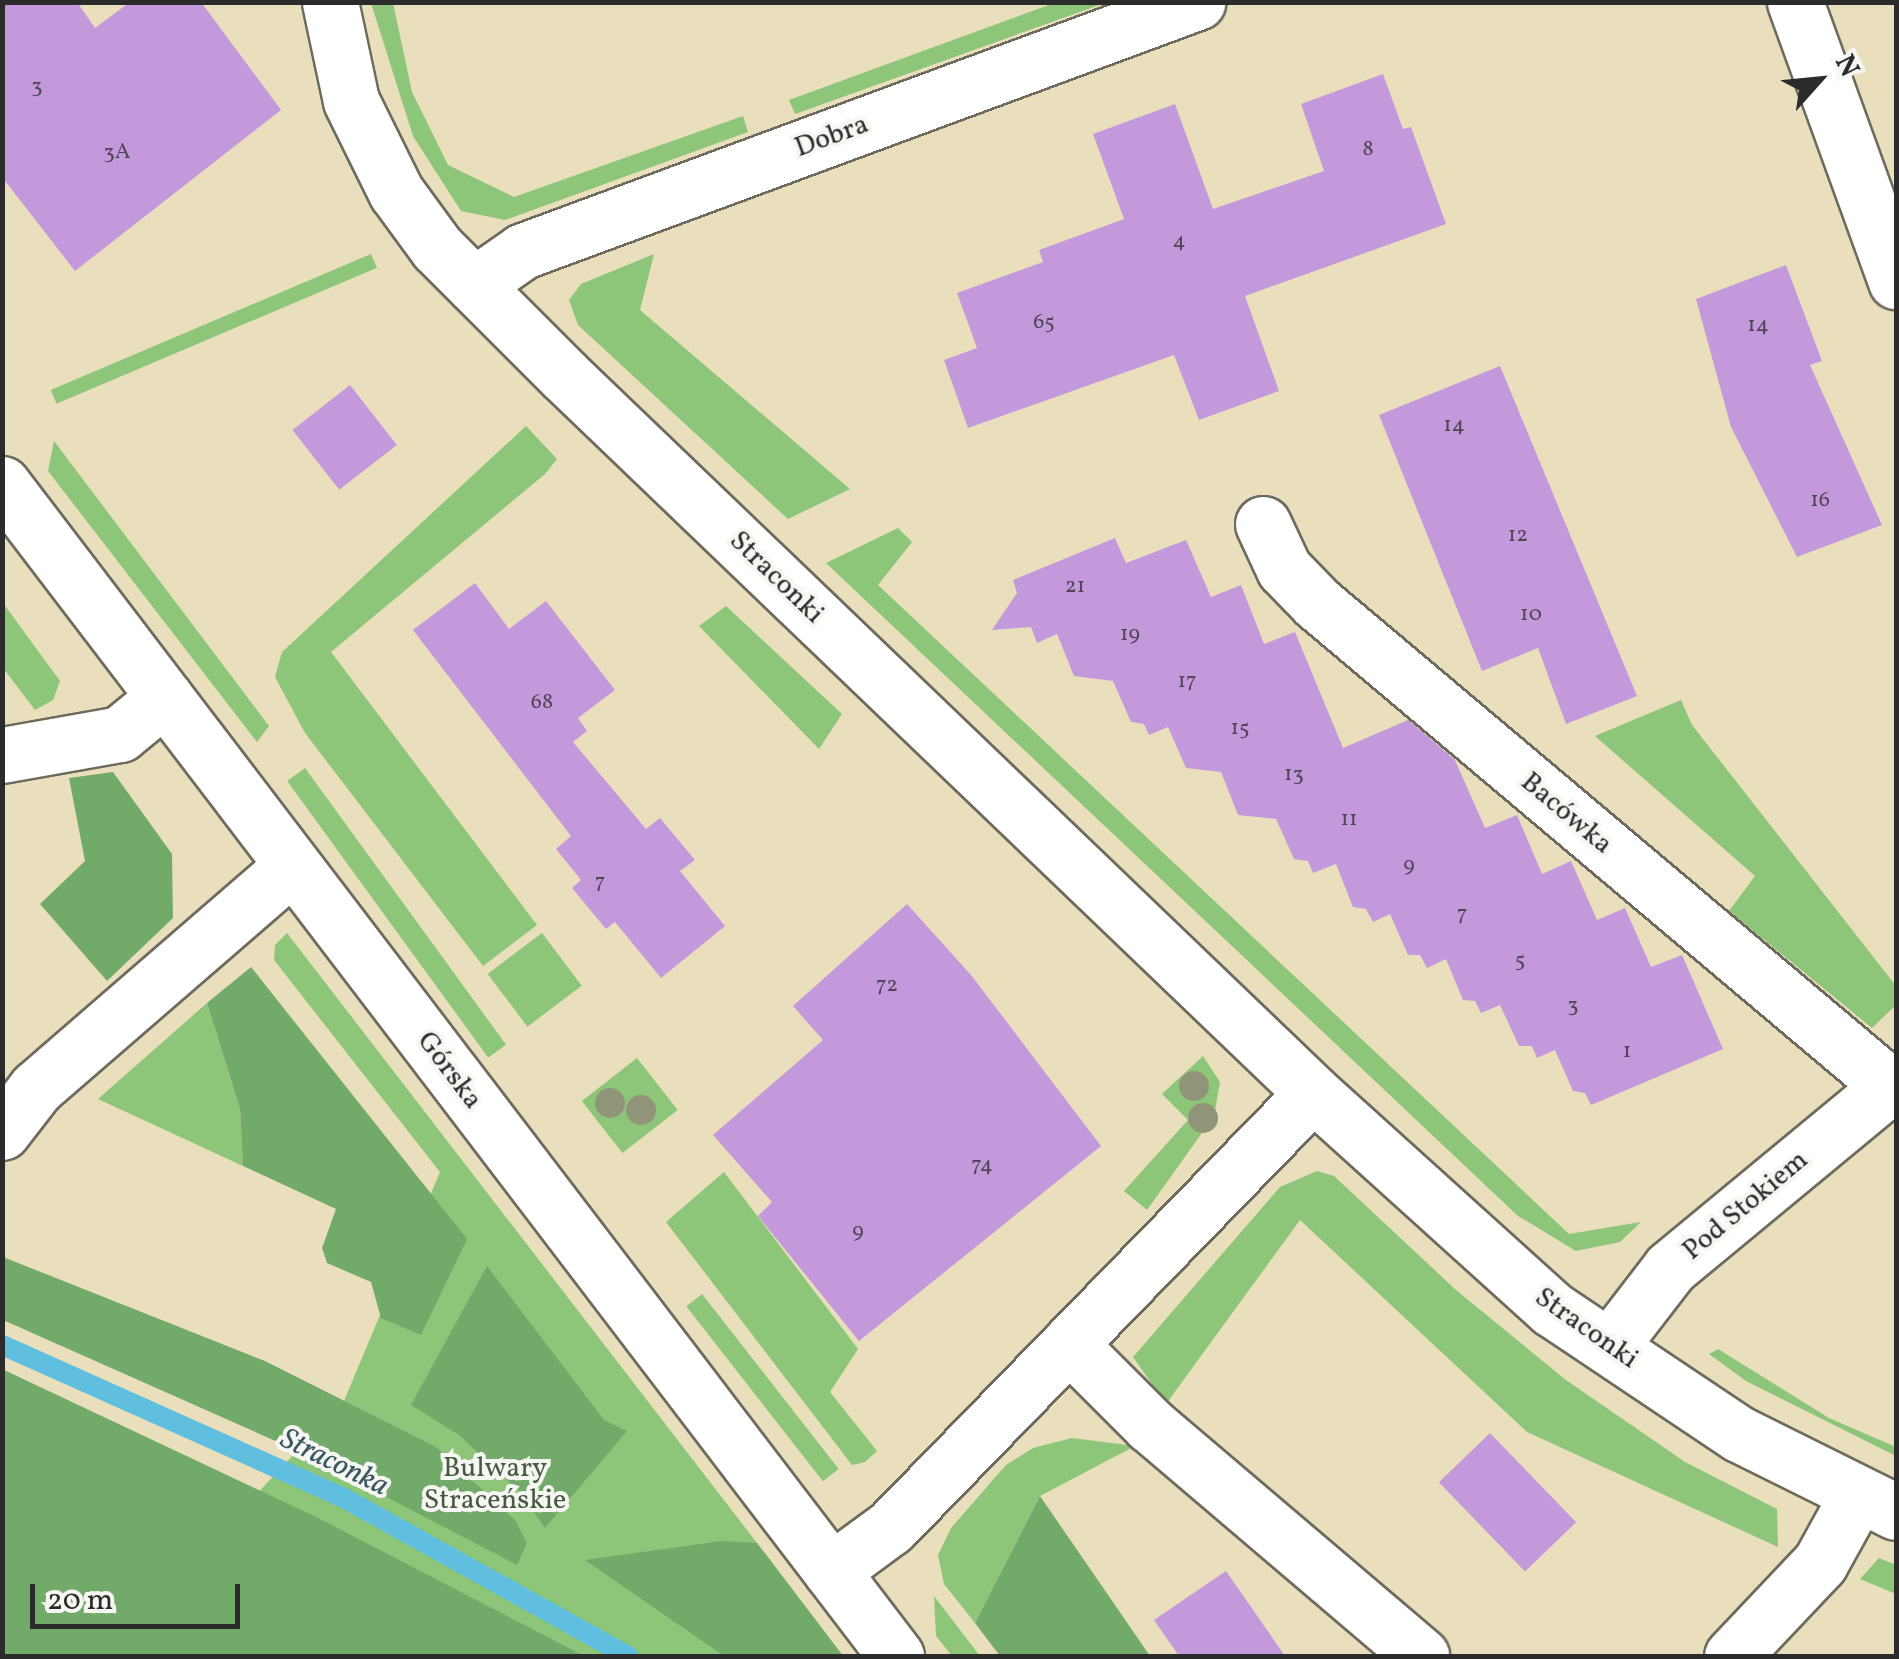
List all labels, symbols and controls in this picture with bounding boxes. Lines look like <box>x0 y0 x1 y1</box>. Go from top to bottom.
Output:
north arrow <box>1769 30 1869 130</box>
text: N <box>1824 48 1868 84</box>
house number: 3 <box>31 74 43 100</box>
street label: Dobra <box>791 108 873 166</box>
house number: 8 <box>1362 137 1374 163</box>
house number: 3A <box>104 140 130 166</box>
house number: 4 <box>1172 229 1186 255</box>
house number: 65 <box>1033 310 1055 336</box>
house number: 14 <box>1747 313 1769 339</box>
house number: 14 <box>1443 413 1465 439</box>
house number: 16 <box>1810 488 1830 514</box>
house number: 12 <box>1508 523 1528 549</box>
street label: Straconki <box>722 525 830 631</box>
house number: 21 <box>1065 574 1085 600</box>
house number: 10 <box>1520 602 1542 628</box>
house number: 19 <box>1120 622 1140 648</box>
house number: 17 <box>1177 669 1197 695</box>
house number: 68 <box>531 690 553 716</box>
house number: 15 <box>1230 716 1250 742</box>
house number: 13 <box>1284 762 1304 788</box>
street label: Bacówka <box>1513 766 1619 862</box>
house number: 11 <box>1340 807 1358 833</box>
house number: 9 <box>1403 853 1415 879</box>
house number: 7 <box>595 870 605 896</box>
house number: 7 <box>1457 902 1467 928</box>
house number: 5 <box>1515 948 1525 974</box>
house number: 72 <box>876 973 898 999</box>
house number: 3 <box>1567 993 1579 1019</box>
street label: Górska <box>409 1026 489 1116</box>
house number: 1 <box>1623 1039 1631 1065</box>
street label: Pod Stokiem <box>1676 1144 1816 1268</box>
house number: 74 <box>971 1153 993 1179</box>
house number: 9 <box>852 1219 864 1245</box>
street label: Straconki <box>1528 1281 1644 1377</box>
water label: Straconka <box>274 1421 394 1505</box>
park label: Bulwary Straceńskie <box>424 1452 566 1518</box>
scale bar <box>35 1564 245 1626</box>
text: 20 m <box>47 1580 113 1622</box>

